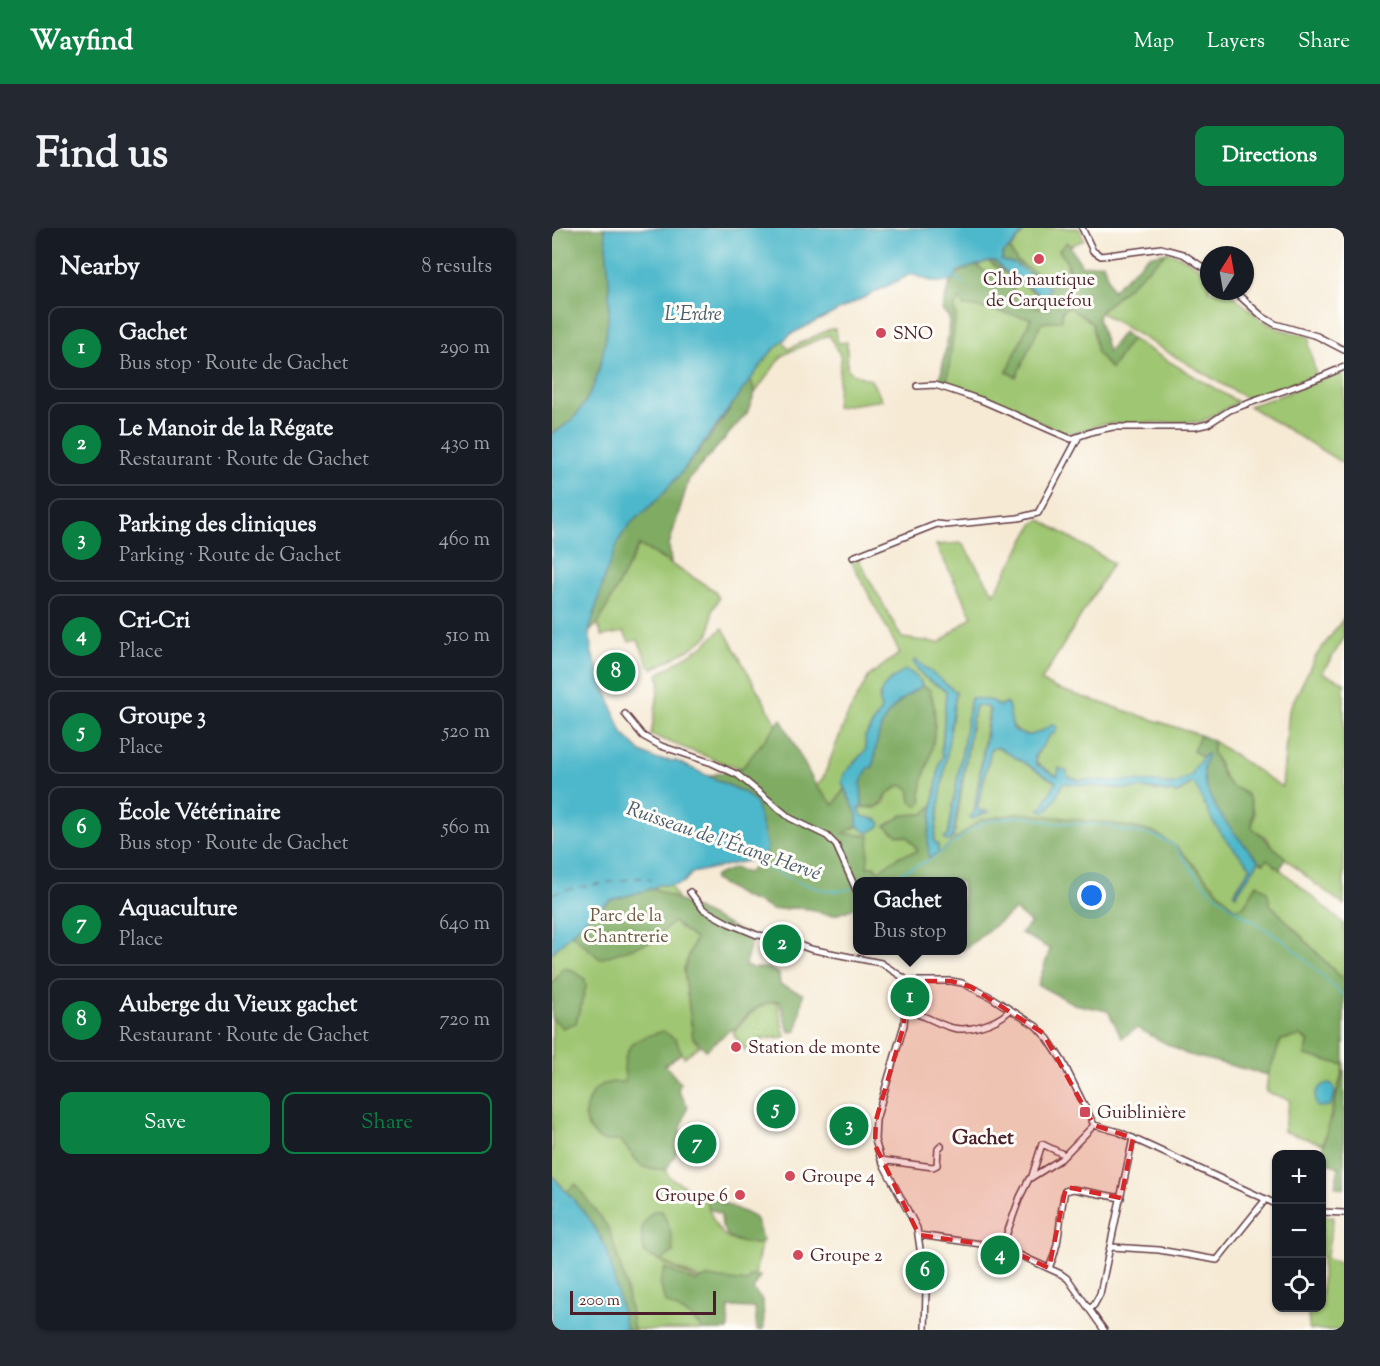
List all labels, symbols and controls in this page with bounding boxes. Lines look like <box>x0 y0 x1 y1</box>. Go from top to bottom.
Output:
text: Wayfind <box>30 22 133 62</box>
text: Map <box>1134 27 1174 57</box>
text: Layers <box>1207 27 1265 57</box>
text: Share <box>1298 27 1350 57</box>
text: Find us <box>36 126 168 186</box>
button: Directions <box>1195 126 1344 186</box>
north arrow <box>1200 246 1254 300</box>
text: Nearby <box>60 249 140 286</box>
marker: Club nautique de Carquefou <box>1032 252 1046 266</box>
text: 8 results <box>421 253 492 282</box>
place label: Club nautique de Carquefou <box>983 268 1095 315</box>
water label: L'Erdre <box>664 301 722 330</box>
text: Gachet <box>119 318 187 350</box>
place label: SNO <box>893 322 933 348</box>
marker: SNO <box>874 326 888 340</box>
text: 1 <box>78 334 85 363</box>
text: 290 m <box>440 334 490 363</box>
text: Bus stop · Route de Gachet <box>119 350 349 379</box>
text: Le Manoir de la Régate <box>119 414 333 446</box>
text: 2 <box>77 430 86 459</box>
text: 430 m <box>441 430 490 459</box>
text: Restaurant · Route de Gachet <box>119 446 369 475</box>
text: Parking des cliniques <box>119 510 316 542</box>
text: 3 <box>77 526 86 555</box>
text: 460 m <box>439 526 490 555</box>
text: Parking · Route de Gachet <box>119 542 341 571</box>
text: Cri-Cri <box>119 606 190 638</box>
text: 4 <box>76 622 87 651</box>
text: 510 m <box>445 622 490 651</box>
text: Place <box>119 638 163 667</box>
pin: 8 <box>596 650 636 694</box>
text: Groupe 3 <box>119 702 206 734</box>
text: 5 <box>78 718 85 747</box>
text: 520 m <box>442 718 490 747</box>
text: Place <box>119 734 163 763</box>
water label: Ruisseau de l'Étang Hervé <box>622 795 824 889</box>
text: École Vétérinaire <box>119 798 281 830</box>
text: 6 <box>77 814 86 843</box>
text: 560 m <box>442 814 490 843</box>
text: Bus stop · Route de Gachet <box>119 830 349 859</box>
popup <box>853 877 967 955</box>
your location <box>1077 881 1106 910</box>
text: Gachet <box>874 886 942 918</box>
text: Aquaculture <box>119 894 238 926</box>
park label: Parc de la Chantrerie <box>583 904 669 951</box>
text: 7 <box>76 910 87 939</box>
text: 640 m <box>439 910 490 939</box>
text: Bus stop <box>874 918 946 947</box>
pin: 2 <box>762 922 802 966</box>
text: Place <box>119 926 163 955</box>
pin: 1 <box>890 974 930 1020</box>
text: Auberge du Vieux gachet <box>119 990 357 1022</box>
text: 8 <box>77 1006 87 1035</box>
text: 720 m <box>439 1006 490 1035</box>
text: Restaurant · Route de Gachet <box>119 1022 369 1051</box>
place label: Station de monte <box>748 1036 880 1062</box>
marker: Station de monte <box>729 1040 743 1054</box>
pin: 5 <box>756 1086 796 1132</box>
button: Save <box>60 1092 270 1154</box>
button: Share <box>282 1092 492 1154</box>
place label: Guiblinière <box>1097 1101 1186 1127</box>
pin: 3 <box>830 1104 868 1148</box>
marker: Guiblinière <box>1078 1105 1092 1119</box>
pin: 7 <box>678 1122 716 1166</box>
district label: Gachet <box>952 1125 1014 1154</box>
map controls <box>1272 1150 1326 1312</box>
button: + <box>1272 1150 1326 1204</box>
place label: Groupe 4 <box>802 1165 875 1191</box>
marker: Groupe 4 <box>783 1169 797 1183</box>
place label: Groupe 6 <box>655 1184 728 1210</box>
marker: Groupe 6 <box>733 1188 747 1202</box>
button: − <box>1272 1204 1326 1258</box>
pin: 4 <box>980 1232 1020 1278</box>
place label: Groupe 2 <box>810 1244 883 1270</box>
marker: Groupe 2 <box>791 1248 805 1262</box>
pin: 6 <box>906 1248 944 1294</box>
button: locate <box>1272 1258 1326 1312</box>
scale bar <box>570 1288 716 1316</box>
text: 200 m <box>579 1290 620 1313</box>

